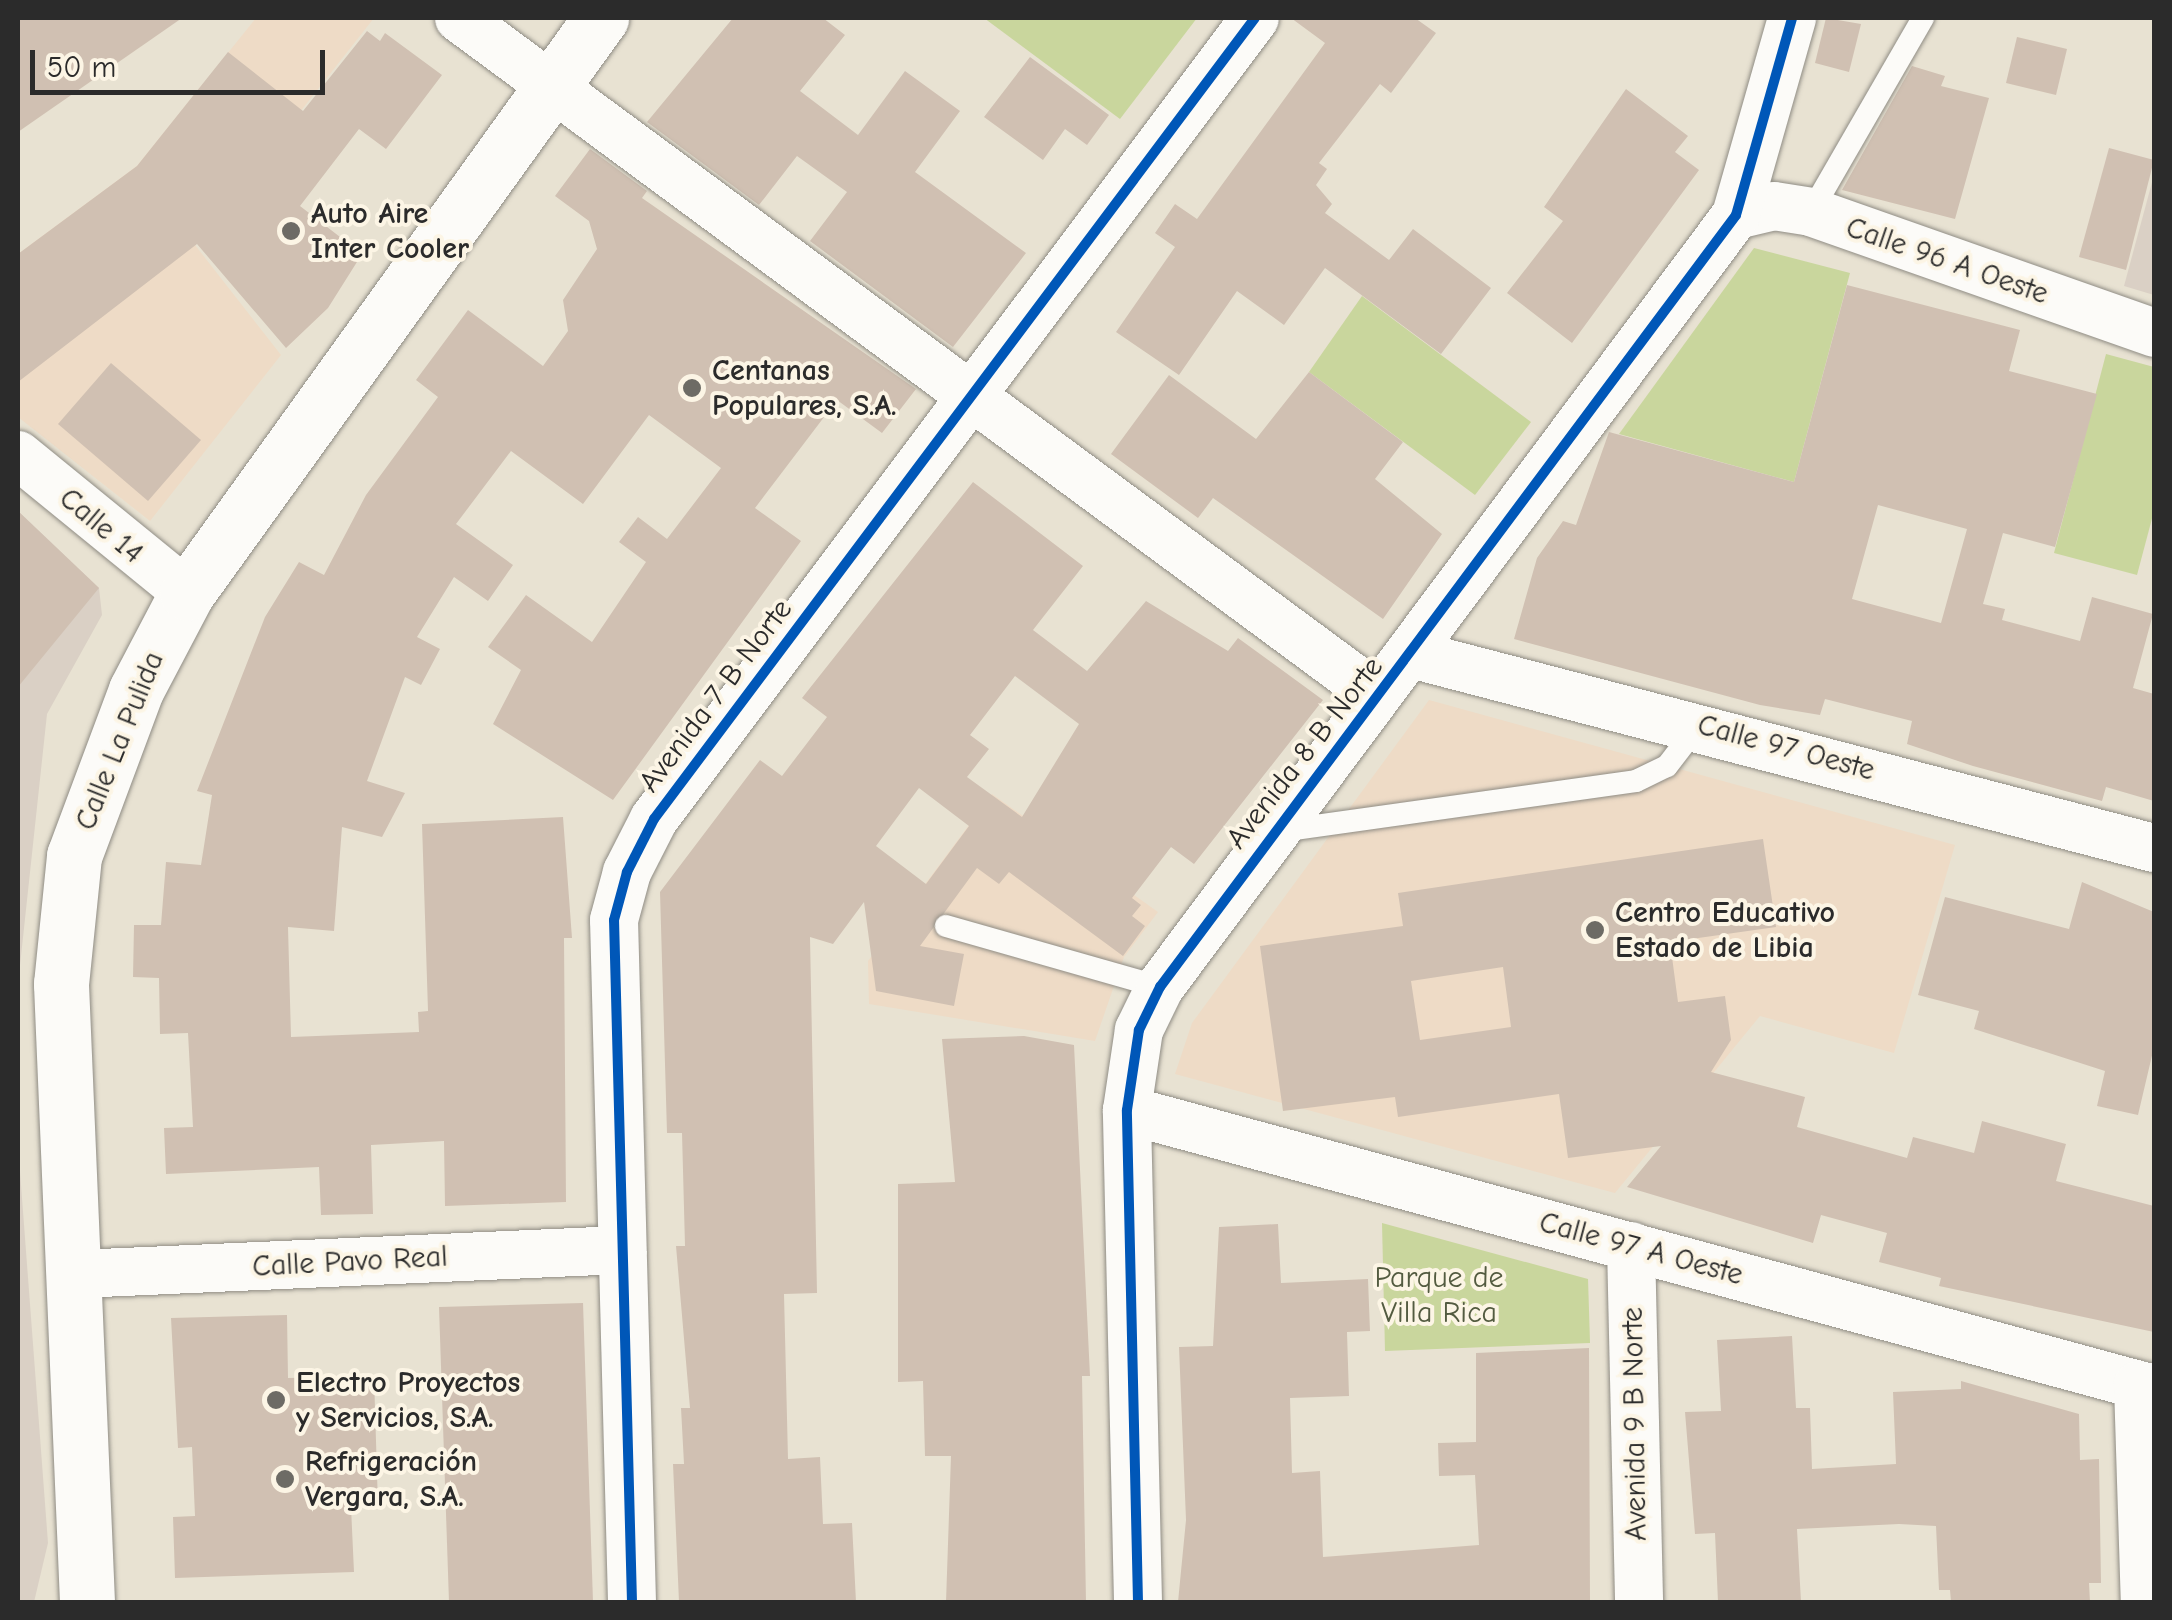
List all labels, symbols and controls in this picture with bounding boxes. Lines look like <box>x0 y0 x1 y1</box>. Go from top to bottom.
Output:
scale bar <box>35 30 330 92</box>
text: 50 m <box>47 50 116 85</box>
place label: Auto Aire Inter Cooler <box>311 196 469 266</box>
street label: Calle 96 A Oeste <box>1841 210 2053 312</box>
marker: Auto Aire Inter Cooler <box>280 220 302 242</box>
place label: Centanas Populares, S.A. <box>712 353 896 424</box>
marker: Centanas Populares, S.A. <box>681 377 703 399</box>
street label: Calle 14 <box>52 481 150 571</box>
street label: Avenida 7 B Norte <box>632 592 800 800</box>
street label: Calle La Pulida <box>68 647 172 835</box>
street label: Avenida 8 B Norte <box>1219 650 1391 856</box>
street label: Calle 97 Oeste <box>1694 707 1878 789</box>
place label: Centro Educativo Estado de Libia <box>1615 895 1835 966</box>
marker: Centro Educativo Estado de Libia <box>1584 919 1606 941</box>
street label: Calle 97 A Oeste <box>1535 1205 1747 1293</box>
street label: Calle Pavo Real <box>251 1239 449 1285</box>
park label: Parque de Villa Rica <box>1374 1260 1504 1330</box>
street label: Avenida 9 B Norte <box>1615 1307 1655 1541</box>
place label: Electro Proyectos y Servicios, S.A. <box>296 1365 520 1436</box>
marker: Electro Proyectos y Servicios, S.A. <box>265 1389 287 1411</box>
place label: Refrigeración Vergara, S.A. <box>305 1444 477 1514</box>
marker: Refrigeración Vergara, S.A. <box>274 1468 296 1490</box>

